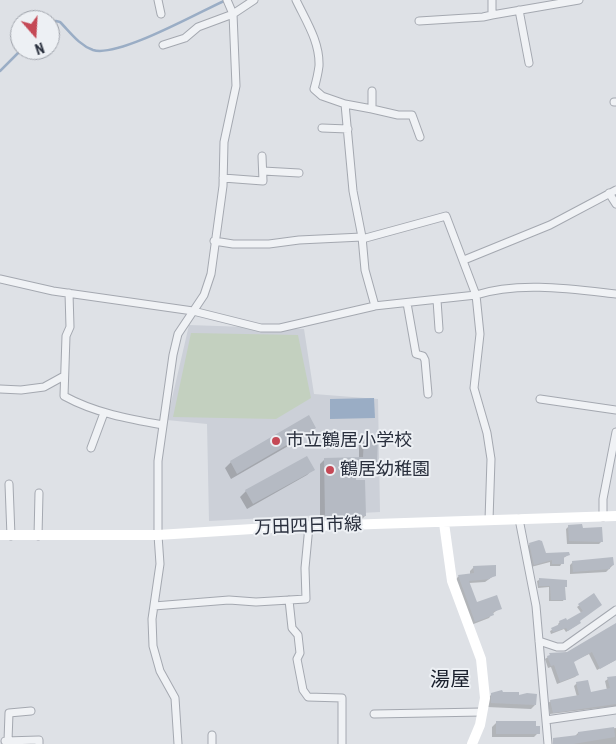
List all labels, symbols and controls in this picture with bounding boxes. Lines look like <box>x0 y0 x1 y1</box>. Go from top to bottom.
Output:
north arrow <box>10 10 60 60</box>
text: N <box>33 39 46 57</box>
place label: 市立鶴居小学校 <box>286 430 412 452</box>
marker: 市立鶴居小学校 <box>270 435 282 447</box>
place label: 鶴居幼稚園 <box>340 459 430 481</box>
marker: 鶴居幼稚園 <box>324 464 336 476</box>
street label: 万田四日市線 <box>254 514 362 540</box>
district label: 湯屋 <box>430 669 470 693</box>

